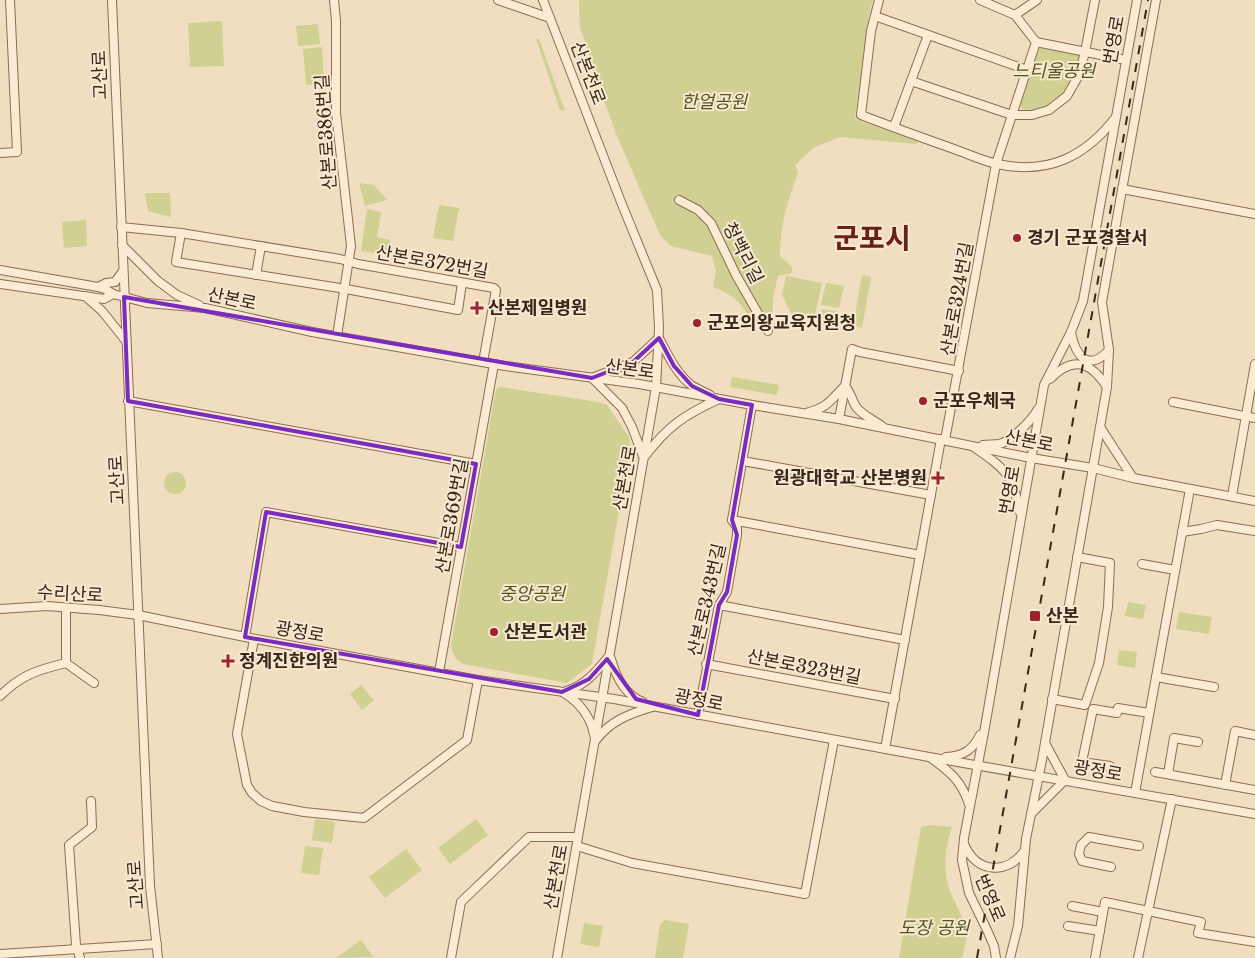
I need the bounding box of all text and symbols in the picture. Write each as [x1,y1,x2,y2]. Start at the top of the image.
street label: 번영로 [1099,14,1129,66]
street label: 산본천로 [566,38,610,108]
street label: 고산로 [88,50,112,100]
park label: 느티울공원 [1013,60,1097,82]
street label: 산본로386번길 [311,73,341,191]
park label: 한얼공원 [681,91,749,113]
street label: 청백리길 [718,218,768,288]
district label: 군포시 [833,221,911,256]
place label: 경기 군포경찰서 [1027,227,1148,249]
marker: 경기 군포경찰서 [1011,232,1023,244]
street label: 산본로324번길 [936,240,978,358]
street label: 산본로372번길 [374,241,490,283]
street label: 산본로 [205,283,259,315]
place label: 산본제일병원 [488,297,587,319]
marker: 산본제일병원 [470,301,484,315]
place label: 군포의왕교육지원청 [707,312,856,334]
marker: 군포의왕교육지원청 [691,317,703,329]
street label: 산본로 [604,355,656,383]
place label: 군포우체국 [933,390,1016,412]
marker: 군포우체국 [917,395,929,407]
street label: 산본로 [1003,425,1055,457]
street label: 산본천로 [608,443,642,513]
street label: 고산로 [105,455,129,505]
street label: 산본로369번길 [431,456,473,576]
street label: 번영로 [995,464,1025,516]
place label: 원광대학교 산본병원 [773,467,927,489]
marker: 원광대학교 산본병원 [931,471,945,485]
street label: 산본로343번길 [683,541,731,659]
street label: 수리산로 [36,581,104,607]
park label: 중앙공원 [499,583,567,605]
place label: 산본 [1046,605,1079,627]
marker: 산본 [1028,609,1042,623]
street label: 광정로 [274,617,326,647]
place label: 산본도서관 [504,621,587,643]
marker: 산본도서관 [488,626,500,638]
street label: 산본로323번길 [745,645,863,689]
place label: 정계진한의원 [239,650,338,672]
marker: 정계진한의원 [221,654,235,668]
street label: 광정로 [673,684,725,716]
street label: 광정로 [1072,756,1124,786]
street label: 산본천로 [539,842,573,912]
street label: 고산로 [123,859,149,911]
street label: 번영로 [970,871,1010,925]
park label: 도장 공원 [898,917,971,939]

